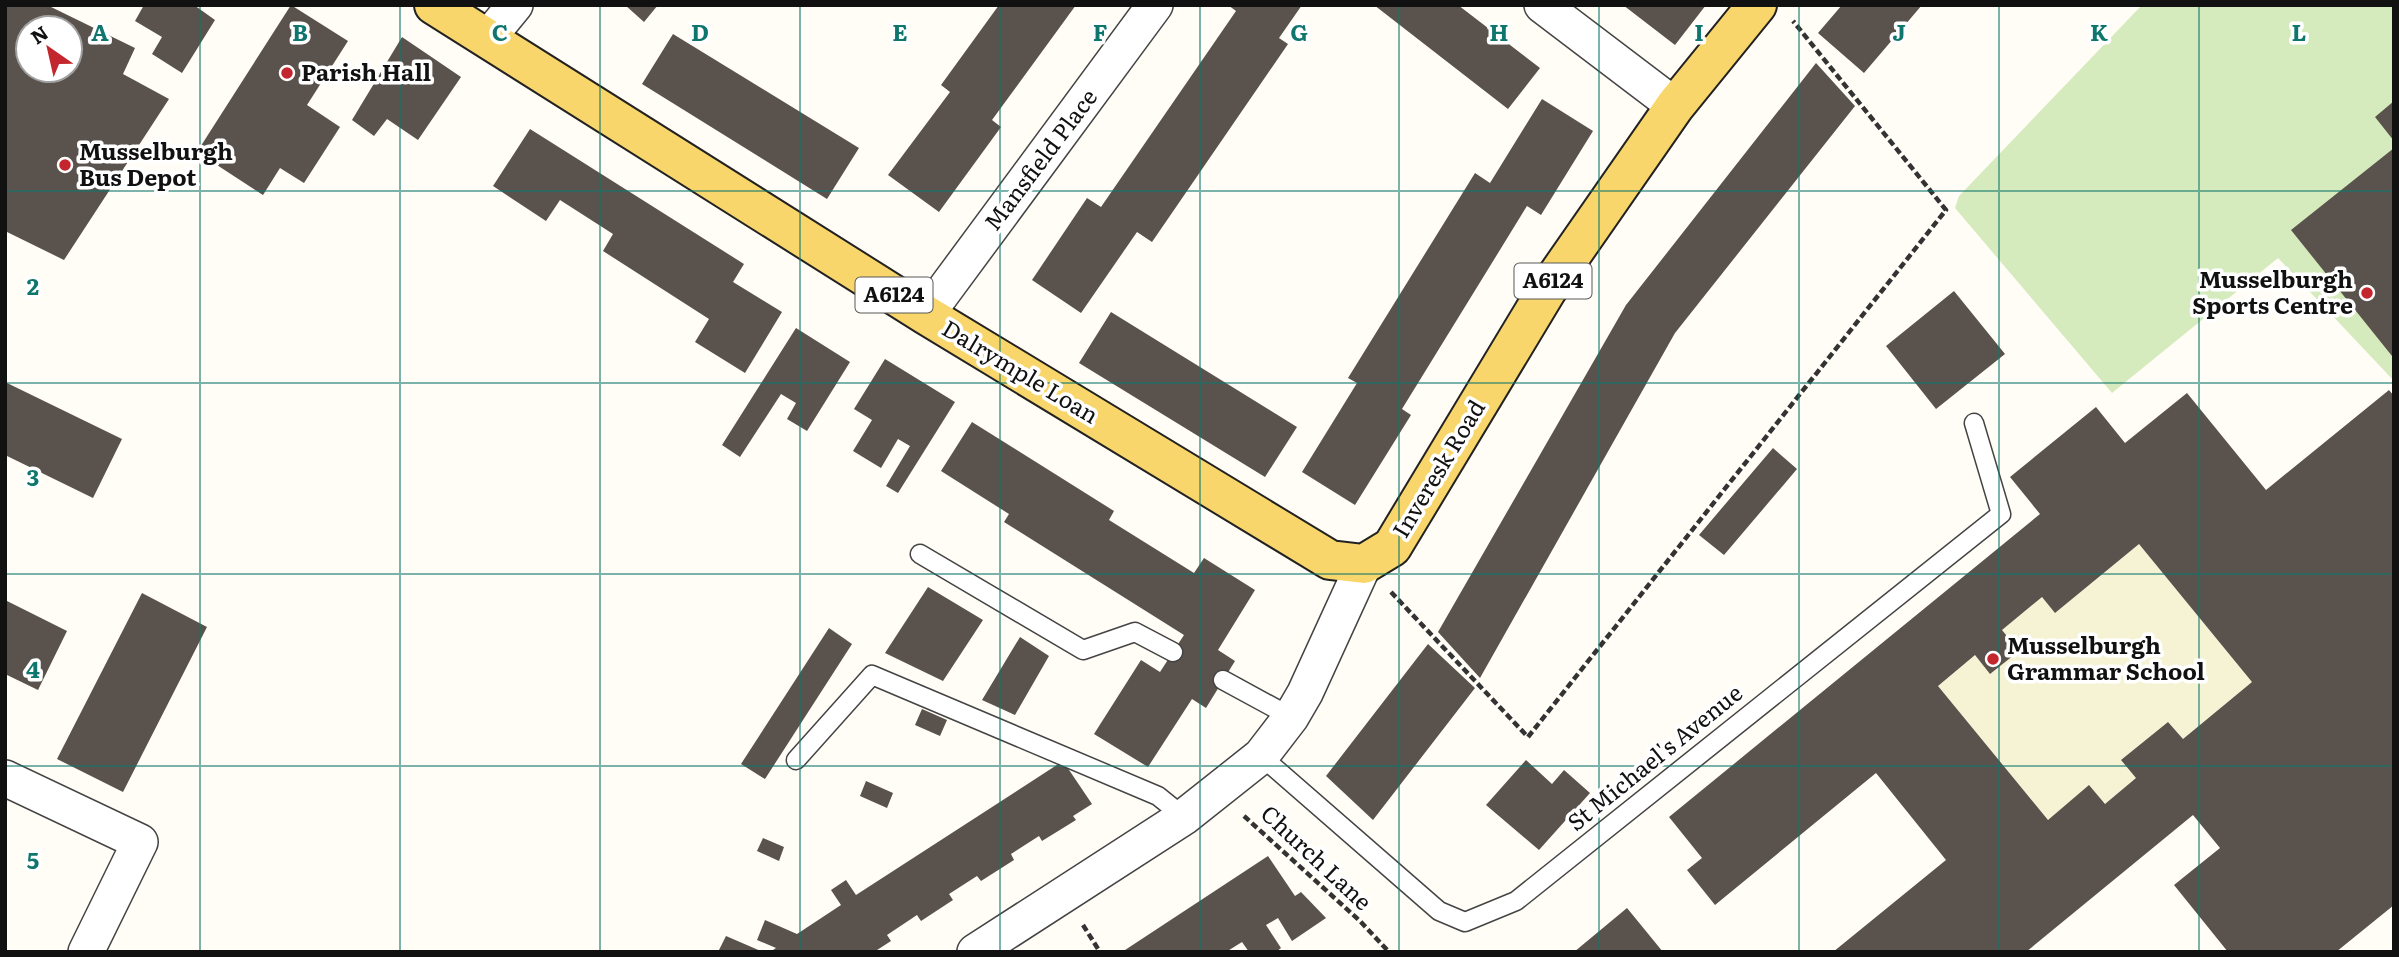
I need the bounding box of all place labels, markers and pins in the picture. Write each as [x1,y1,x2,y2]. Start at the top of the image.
place label: Parish Hall [301,54,431,88]
marker: Parish Hall [279,65,295,81]
place label: Musselburgh Bus Depot [79,133,233,193]
marker: Musselburgh Bus Depot [57,157,73,173]
place label: Musselburgh Sports Centre [2192,261,2353,321]
marker: Musselburgh Sports Centre [2359,285,2375,301]
place label: Musselburgh Grammar School [2007,627,2205,687]
marker: Musselburgh Grammar School [1985,651,2001,667]

